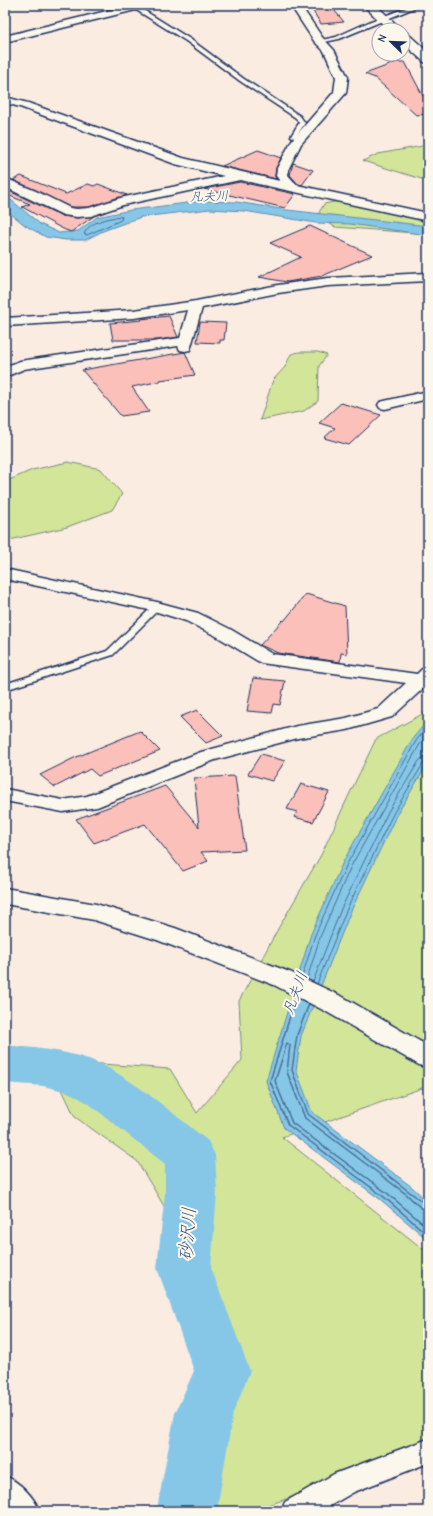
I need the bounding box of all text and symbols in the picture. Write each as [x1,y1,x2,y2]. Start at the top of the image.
north arrow [371,22,411,62]
text: N [375,32,390,44]
water label: 凡夫川 [189,188,229,204]
water label: 凡夫川 [279,969,311,1017]
water label: 砂沢川 [176,1206,200,1262]

